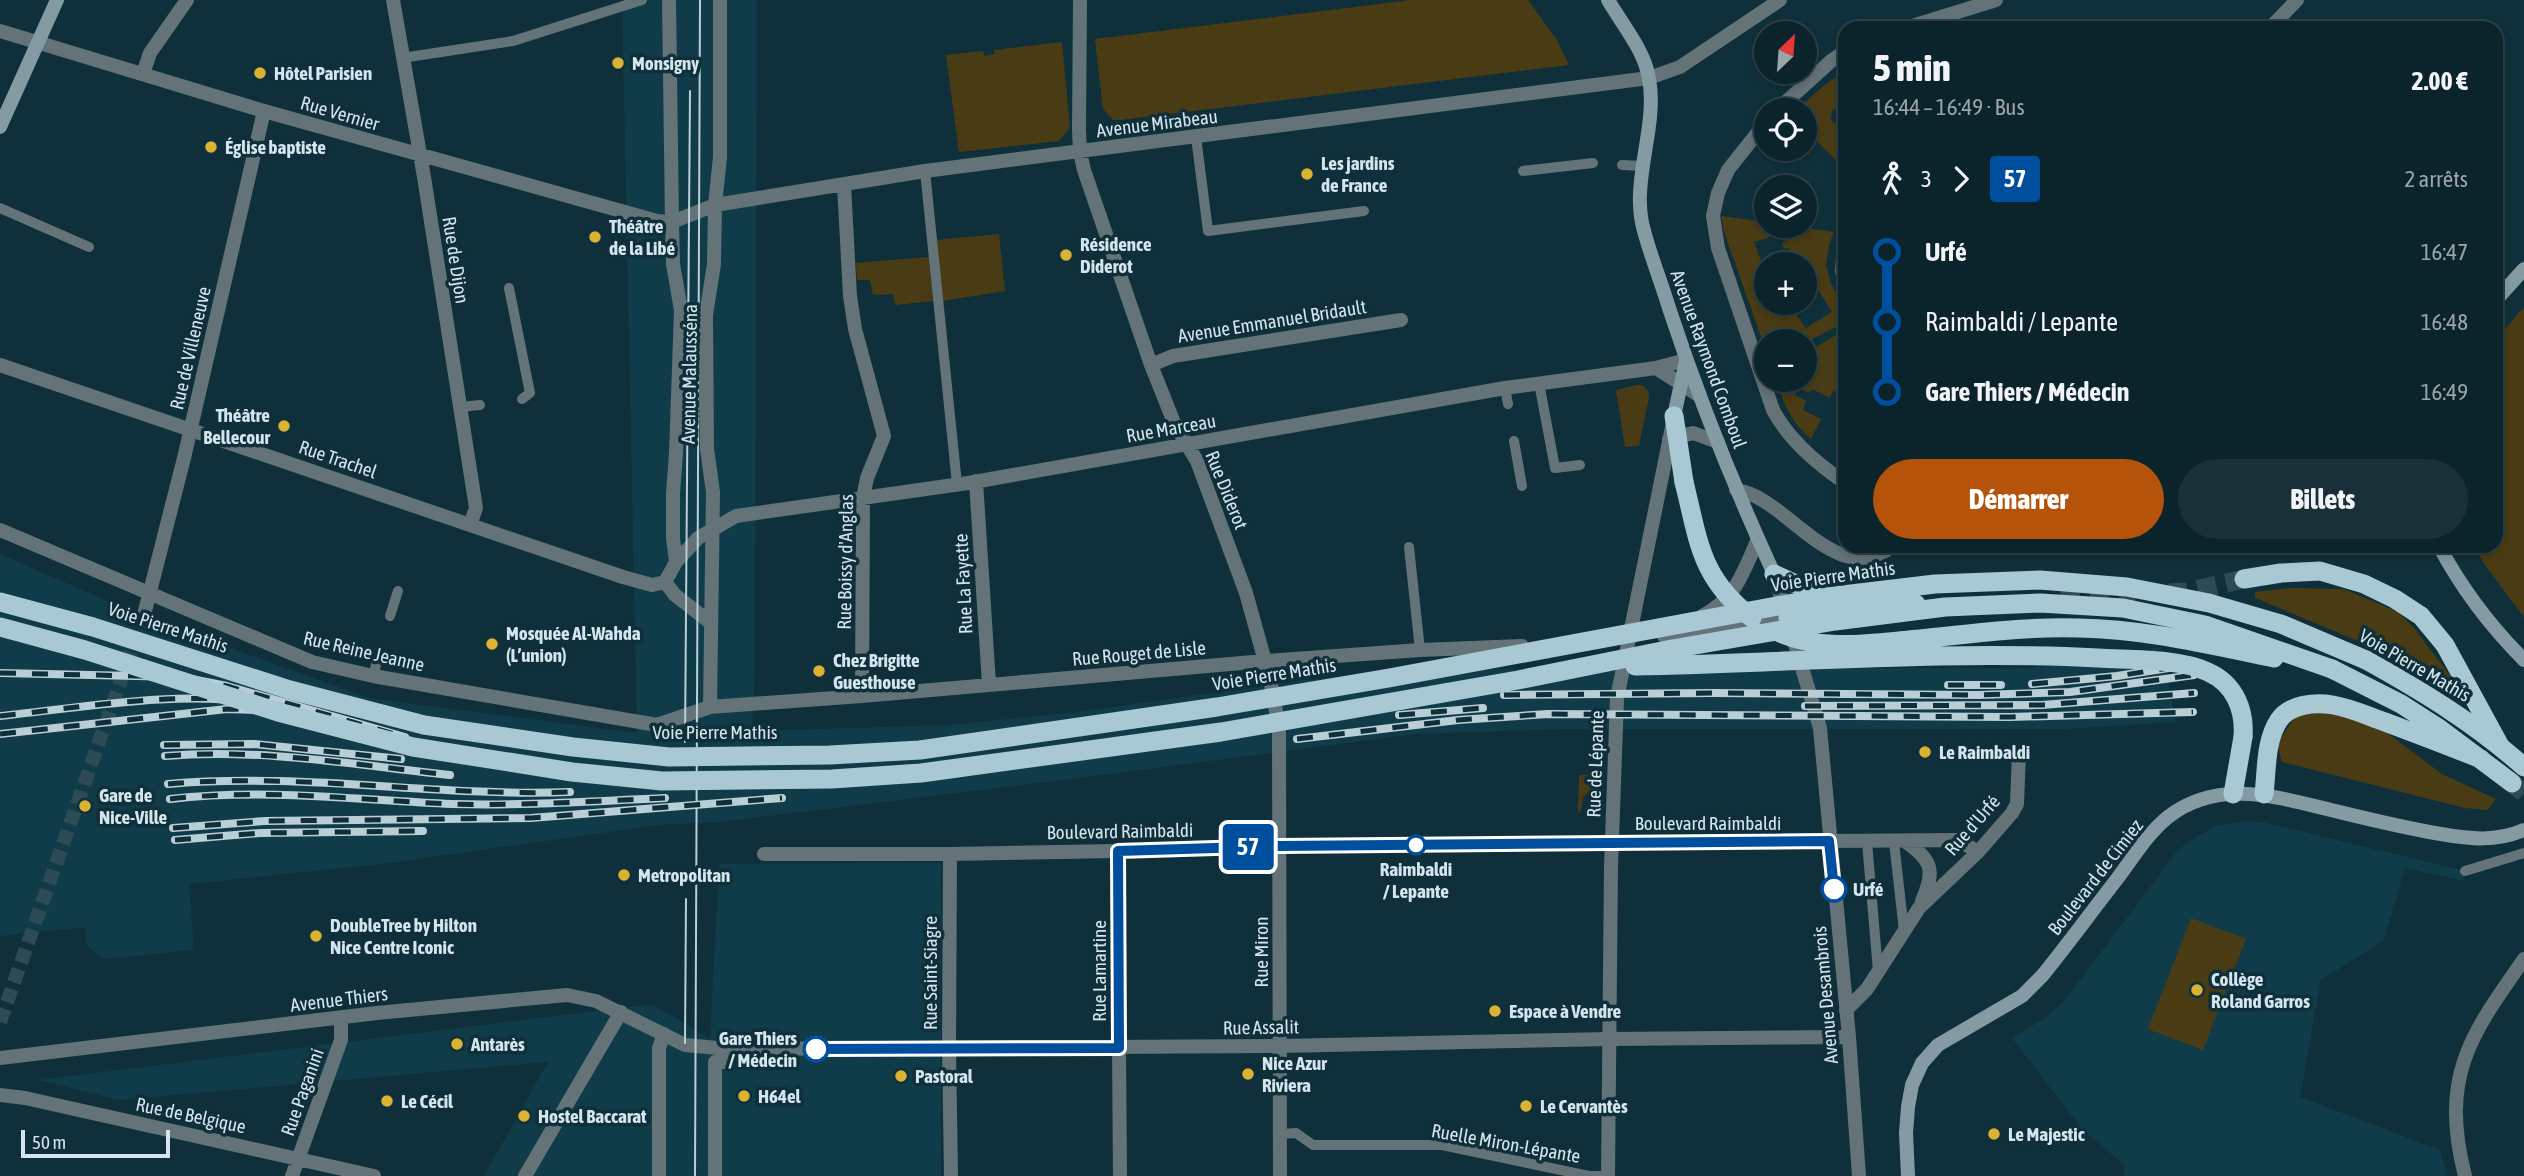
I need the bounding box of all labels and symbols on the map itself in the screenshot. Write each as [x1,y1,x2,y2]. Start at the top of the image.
north arrow [1754,21,1816,84]
place label: Monsigny [632,52,699,74]
marker: Monsigny [610,55,626,71]
place label: Hôtel Parisien [274,62,372,84]
marker: Hôtel Parisien [252,65,268,81]
street label: Rue Vernier [298,91,382,135]
street label: Avenue Mirabeau [1095,105,1219,141]
place label: Église baptiste [225,136,326,158]
marker: Église baptiste [203,139,219,155]
place label: Les jardins de France [1321,152,1395,196]
marker: Les jardins de France [1299,166,1315,182]
street label: Rue de Dijon [438,215,474,305]
place label: Théâtre de la Libé [609,215,675,259]
marker: Théâtre de la Libé [587,229,603,245]
place label: Résidence Diderot [1080,233,1152,277]
marker: Résidence Diderot [1058,247,1074,263]
street label: Avenue Raymond Comboul [1666,267,1752,451]
street label: Rue de Villeneuve [165,284,215,412]
street label: Avenue Emmanuel Bridault [1176,295,1368,347]
street label: Avenue Malausséna [677,304,701,444]
place label: Théâtre Bellecour [203,404,270,448]
street label: Rue Marceau [1124,409,1218,447]
marker: Théâtre Bellecour [276,418,292,434]
street label: Rue Trachel [296,435,380,483]
street label: Rue Diderot [1201,448,1253,532]
street label: Rue Boissy d'Anglas [833,494,857,630]
street label: Rue La Fayette [949,533,977,635]
street label: Voie Pierre Mathis [1770,556,1897,596]
street label: Voie Pierre Mathis [105,597,231,657]
place label: Mosquée Al-Wahda (L’union) [506,622,641,666]
street label: Voie Pierre Mathis [2355,624,2475,706]
street label: Rue Reine Jeanne [301,626,427,676]
marker: Mosquée Al-Wahda (L’union) [484,636,500,652]
street label: Rue Rouget de Lisle [1071,636,1207,670]
place label: Chez Brigitte Guesthouse [833,649,920,693]
street label: Voie Pierre Mathis [1211,653,1338,695]
marker: Chez Brigitte Guesthouse [811,663,827,679]
street label: Rue de Lépante [1582,710,1608,818]
street label: Voie Pierre Mathis [653,721,778,743]
place label: Le Raimbaldi [1939,741,2030,763]
marker: Le Raimbaldi [1917,744,1933,760]
place label: Gare de Nice-Ville [99,784,168,828]
street label: Rue d'Urfé [1940,790,2004,860]
marker: Gare de Nice-Ville [77,798,93,814]
street label: Boulevard Raimbaldi [1635,812,1781,834]
street label: Boulevard de Cimiez [2043,815,2147,939]
street label: Boulevard Raimbaldi [1047,819,1193,843]
line badge: 57 [1216,824,1280,870]
marker: Raimbaldi / Lepante [1406,835,1426,855]
place label: Raimbaldi / Lepante [1380,858,1452,902]
place label: Metropolitan [638,864,730,886]
marker: Metropolitan [616,867,632,883]
marker: Urfé [1821,876,1847,902]
place label: Urfé [1853,878,1884,900]
place label: DoubleTree by Hilton Nice Centre Iconic [330,914,477,958]
street label: Rue Saint-Siagre [919,916,941,1030]
street label: Rue Miron [1250,917,1272,987]
street label: Rue Lamartine [1088,920,1110,1022]
street label: Avenue Desambrois [1808,925,1842,1065]
marker: DoubleTree by Hilton Nice Centre Iconic [308,928,324,944]
place label: Collège Roland Garros [2211,968,2310,1012]
street label: Avenue Thiers [289,982,389,1016]
marker: Collège Roland Garros [2189,982,2205,998]
place label: Espace à Vendre [1509,1000,1622,1022]
marker: Espace à Vendre [1487,1003,1503,1019]
street label: Rue Assalit [1223,1015,1299,1039]
place label: Gare Thiers / Médecin [719,1027,797,1071]
place label: Antarès [470,1033,525,1055]
marker: Antarès [449,1036,465,1052]
marker: Gare Thiers / Médecin [803,1036,829,1062]
street label: Rue Paganini [276,1045,328,1139]
place label: Nice Azur Riviera [1262,1052,1327,1096]
place label: Pastoral [915,1065,974,1087]
marker: Nice Azur Riviera [1240,1066,1256,1082]
marker: Pastoral [893,1068,909,1084]
place label: H64el [758,1085,802,1107]
marker: H64el [736,1088,752,1104]
place label: Le Cécil [401,1090,454,1112]
street label: Rue de Belgique [134,1093,248,1137]
marker: Le Cécil [379,1093,395,1109]
place label: Le Cervantès [1540,1095,1628,1117]
marker: Le Cervantès [1518,1098,1534,1114]
place label: Hostel Baccarat [538,1105,647,1127]
marker: Hostel Baccarat [516,1108,532,1124]
street label: Ruelle Miron-Lépante [1430,1119,1582,1167]
place label: Le Majestic [2008,1123,2085,1145]
marker: Le Majestic [1986,1126,2002,1142]
scale bar [21,1127,170,1159]

